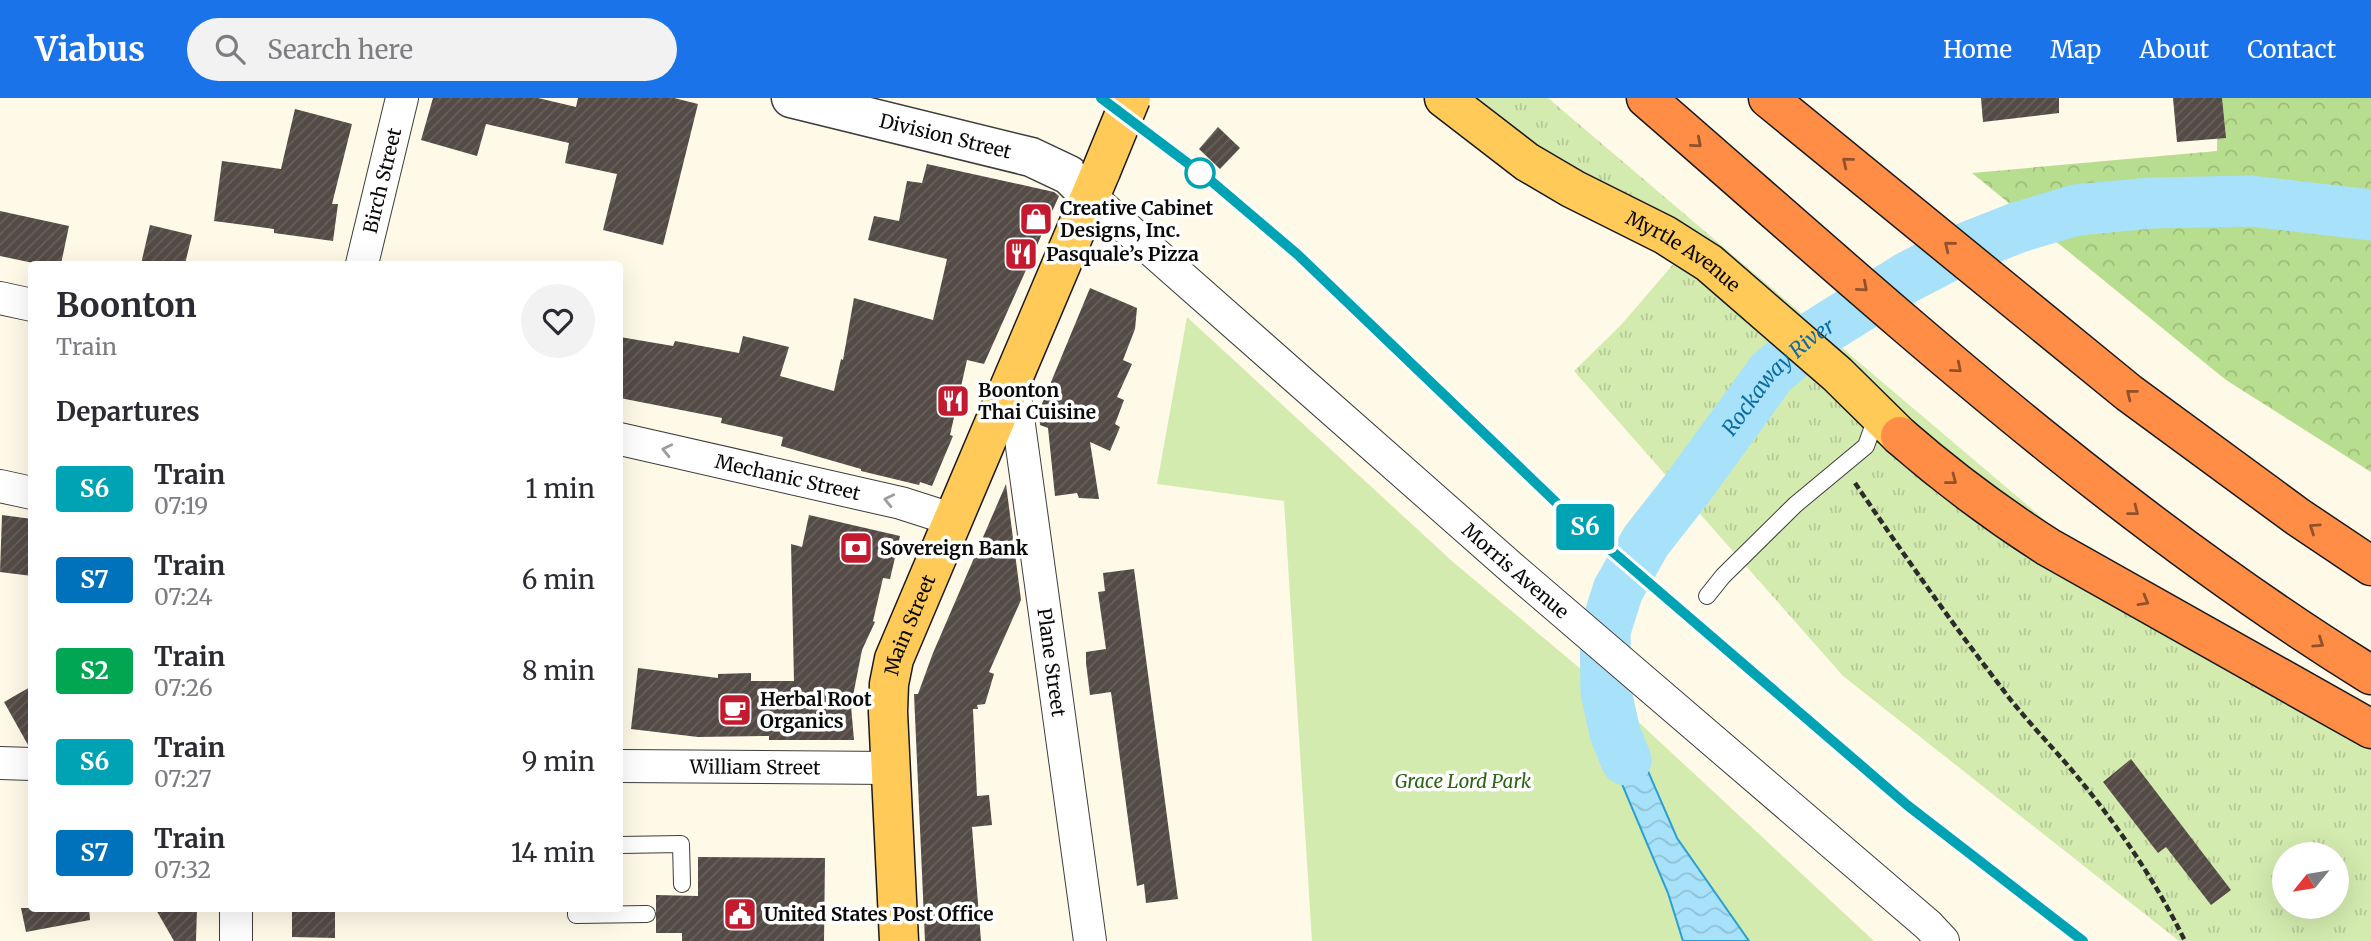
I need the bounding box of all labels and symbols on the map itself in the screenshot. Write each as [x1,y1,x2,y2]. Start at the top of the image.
street label: Division Street [877,108,1014,164]
street label: Birch Street [358,125,407,236]
one-way arrow [1689,135,1702,147]
unlabelled marker [1185,158,1215,188]
one-way arrow [1842,158,1854,171]
place label: Creative Cabinet Designs, Inc. [1060,196,1213,242]
shop icon: Creative Cabinet Designs, Inc. [1017,200,1055,238]
street label: Myrtle Avenue [1622,205,1746,297]
restaurant icon: Pasquale’s Pizza [1002,235,1040,273]
place label: Pasquale’s Pizza [1046,242,1199,266]
one-way arrow [1944,242,1957,254]
one-way arrow [1855,279,1868,291]
water label: Rockaway River [1716,312,1840,441]
one-way arrow [1949,360,1962,372]
place label: Boonton Thai Cuisine [978,378,1096,424]
restaurant icon: Boonton Thai Cuisine [934,382,972,420]
one-way arrow [2126,389,2138,402]
one-way arrow [661,443,673,458]
street label: Mechanic Street [713,449,863,505]
one-way arrow [1944,472,1956,485]
one-way arrow [883,493,895,508]
one-way arrow [2126,503,2138,516]
line badge: S6 [1554,504,1616,550]
street label: Morris Avenue [1457,518,1574,624]
one-way arrow [2309,524,2322,536]
bank icon: Sovereign Bank [837,529,875,567]
place label: Sovereign Bank [880,536,1029,560]
street label: Main Street [879,570,941,677]
one-way arrow [2137,593,2149,606]
street label: Plane Street [1032,606,1071,719]
one-way arrow [2312,635,2325,648]
place label: Herbal Root Organics [760,687,872,733]
cafe icon: Herbal Root Organics [716,691,754,729]
street label: William Street [688,755,821,779]
park label: Grace Lord Park [1395,769,1532,793]
north arrow [2272,842,2348,919]
public building icon: United States Post Office [721,895,759,933]
place label: United States Post Office [764,902,994,926]

